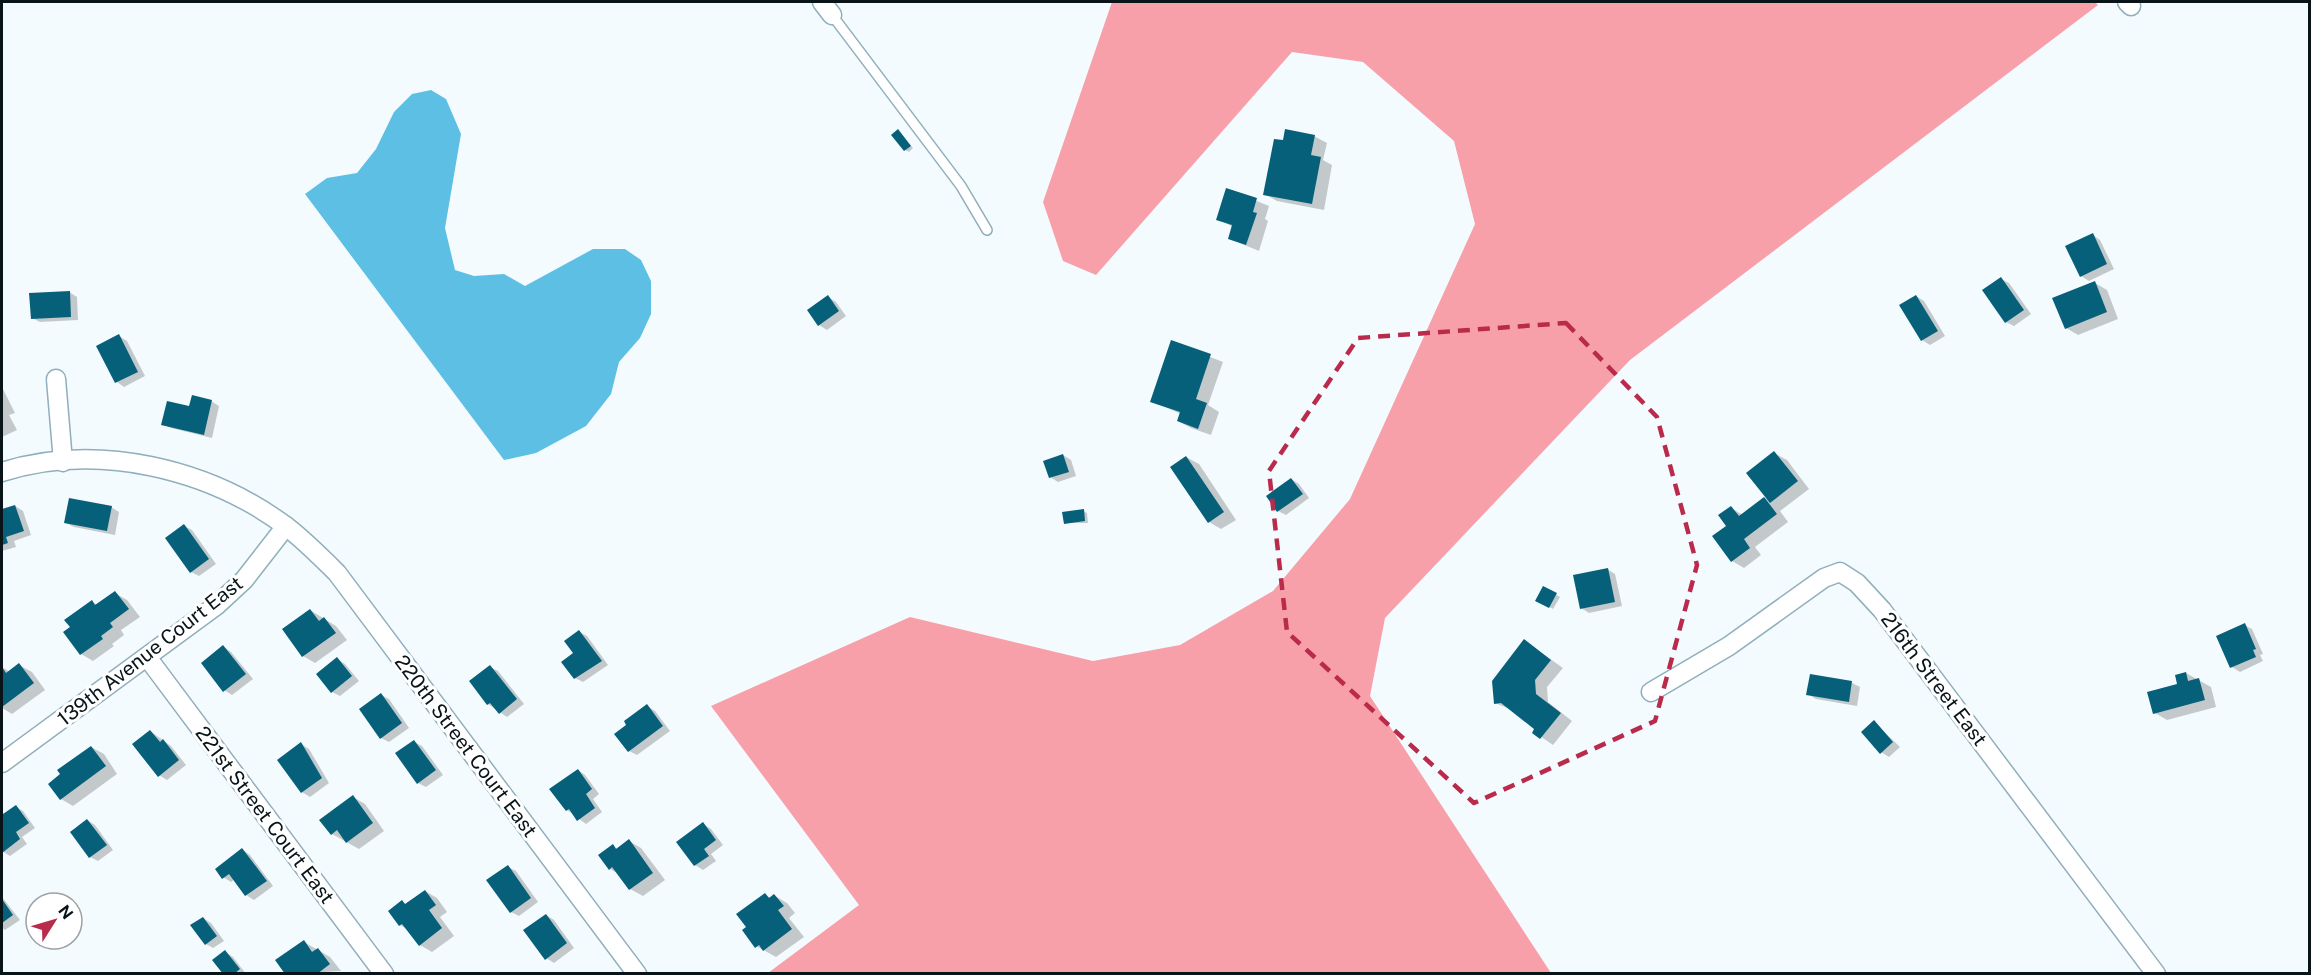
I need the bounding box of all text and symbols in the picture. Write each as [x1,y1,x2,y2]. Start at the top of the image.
street label: 139th Avenue Court East [53,571,247,731]
street label: 216th Street East [1876,608,1992,750]
street label: 220th Street Court East [390,650,542,842]
street label: 221st Street Court East [191,722,339,908]
north arrow [24,891,84,951]
text: N [54,902,77,923]

